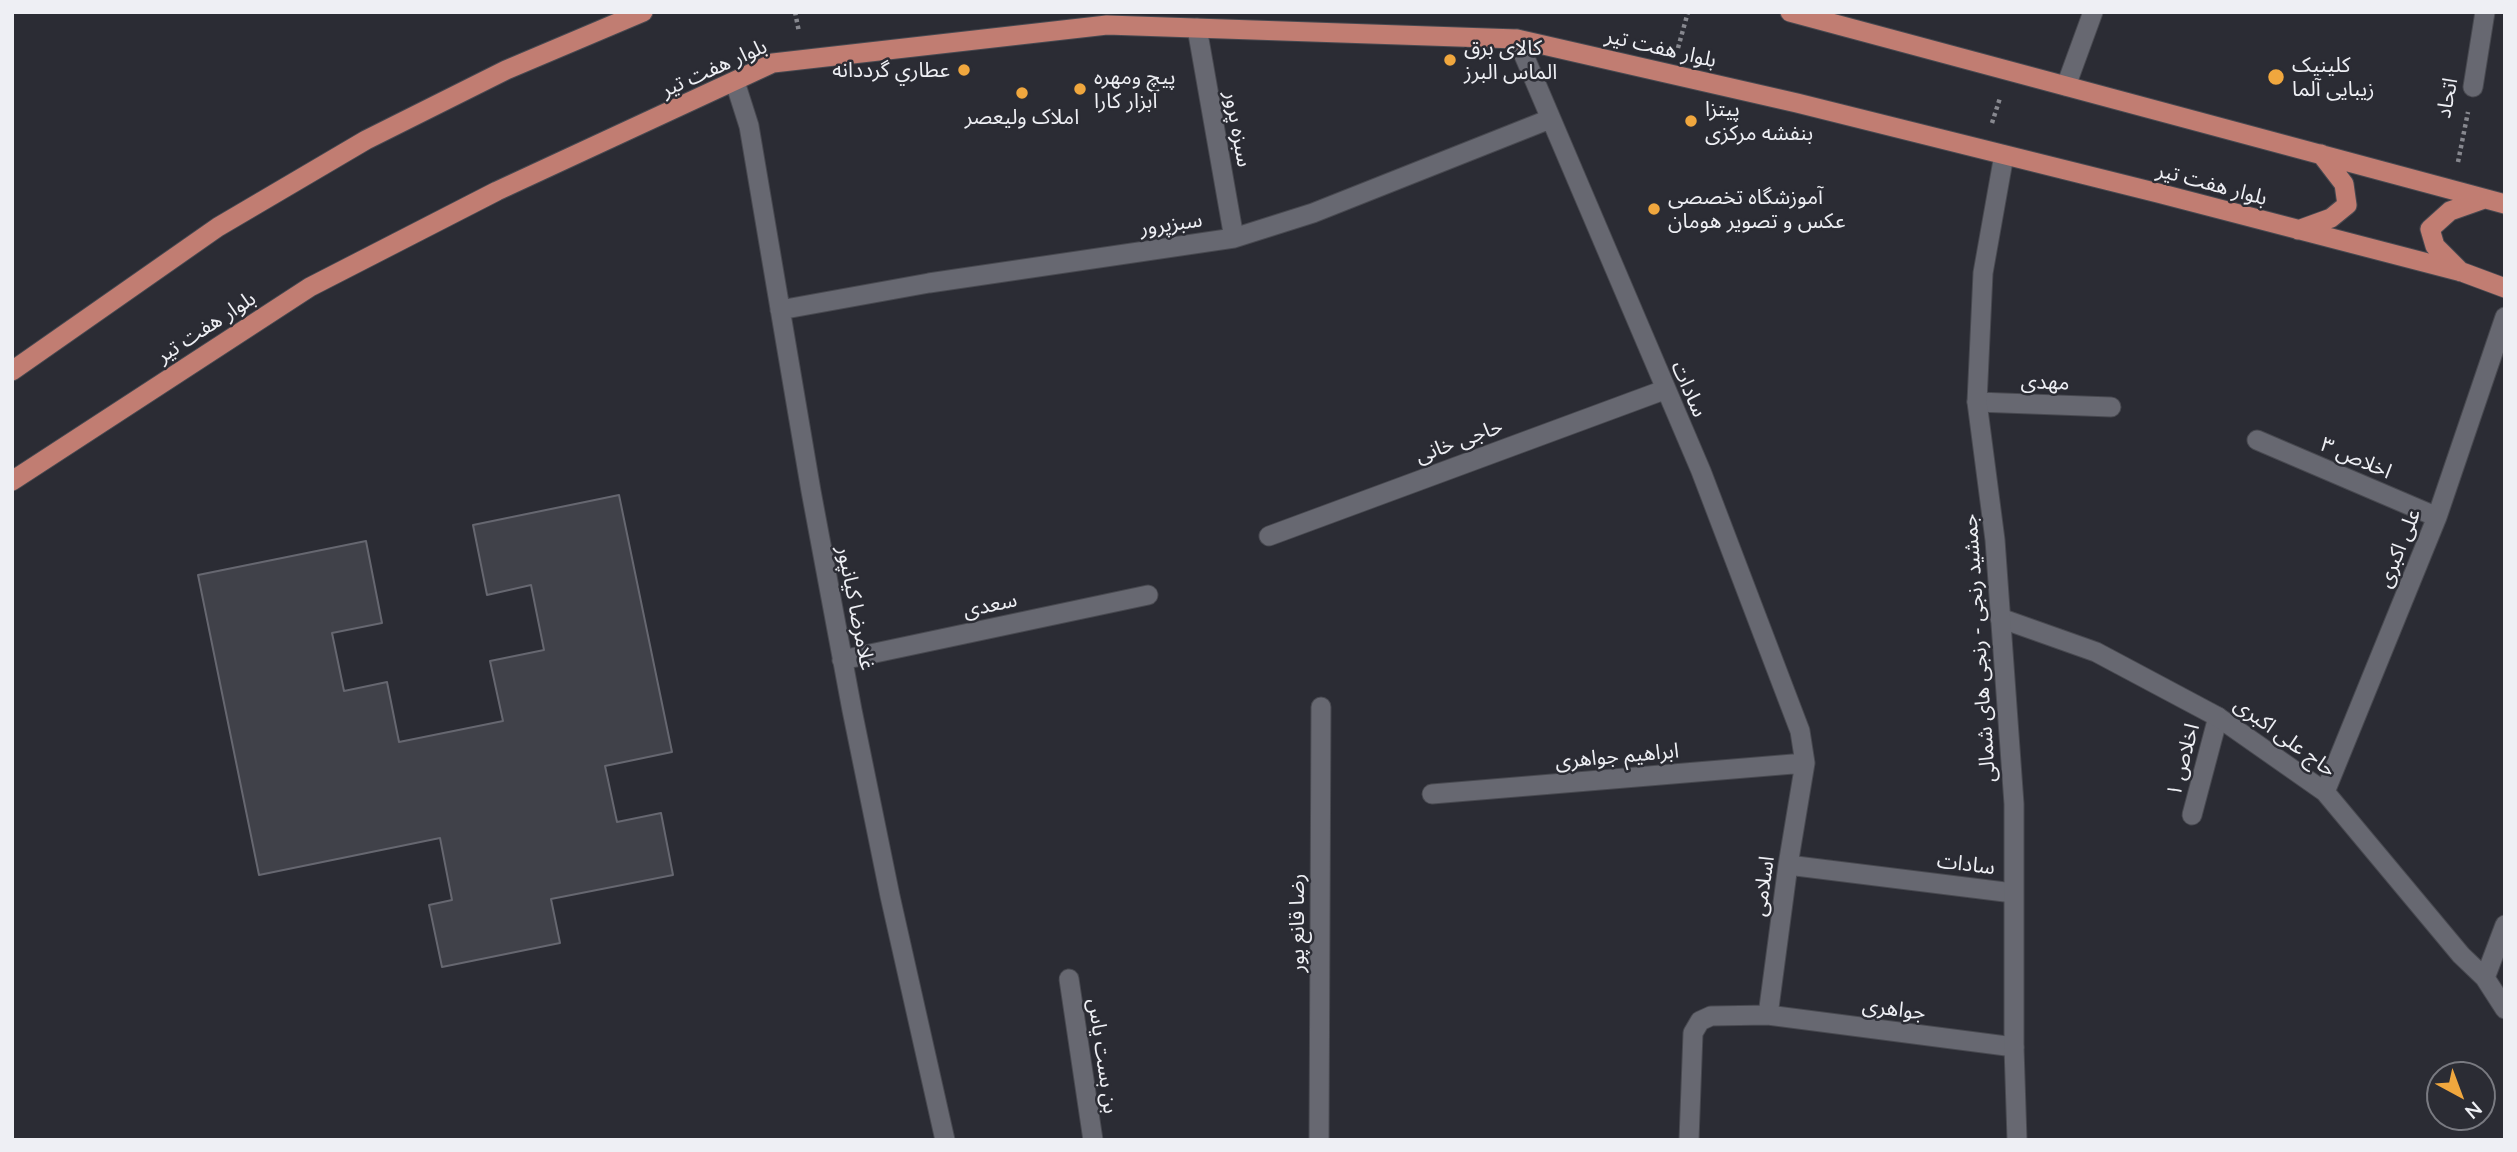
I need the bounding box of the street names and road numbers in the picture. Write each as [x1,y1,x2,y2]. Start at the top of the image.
street label: بلوار هفت تیر [1603,23,1719,73]
street label: بلوار هفت تیر [657,33,771,103]
street label: اتحاد [2431,76,2463,120]
street label: سبزه پرور [1219,89,1257,169]
street label: بلوار هفت تیر [2154,157,2270,211]
street label: سبزپرور [1138,207,1204,241]
street label: بلوار هفت تیر [152,286,260,368]
street label: سادات [1666,357,1712,421]
street label: مهدی [2020,369,2070,395]
street label: حاجی خانی [1412,414,1506,468]
street label: اخلاص ۳ [2317,432,2395,484]
street label: علی اکبری [2372,505,2426,591]
street label: جمشید رنجی - رنجی های شمالی [1957,513,2001,783]
street label: غلامرضا کیانپور [832,544,880,672]
street label: سعدی [961,587,1019,623]
street label: حاج علی اکبری [2229,692,2341,782]
street label: اخلاص ۱ [2161,721,2205,799]
street label: ابراهیم جواهری [1554,738,1680,774]
street label: سادات [1935,848,1997,880]
street label: اسلامی [1746,854,1780,918]
street label: رضا قانع پور [1284,873,1310,973]
street label: جواهری [1861,993,1927,1025]
street label: بن بست یاس [1082,997,1124,1115]

